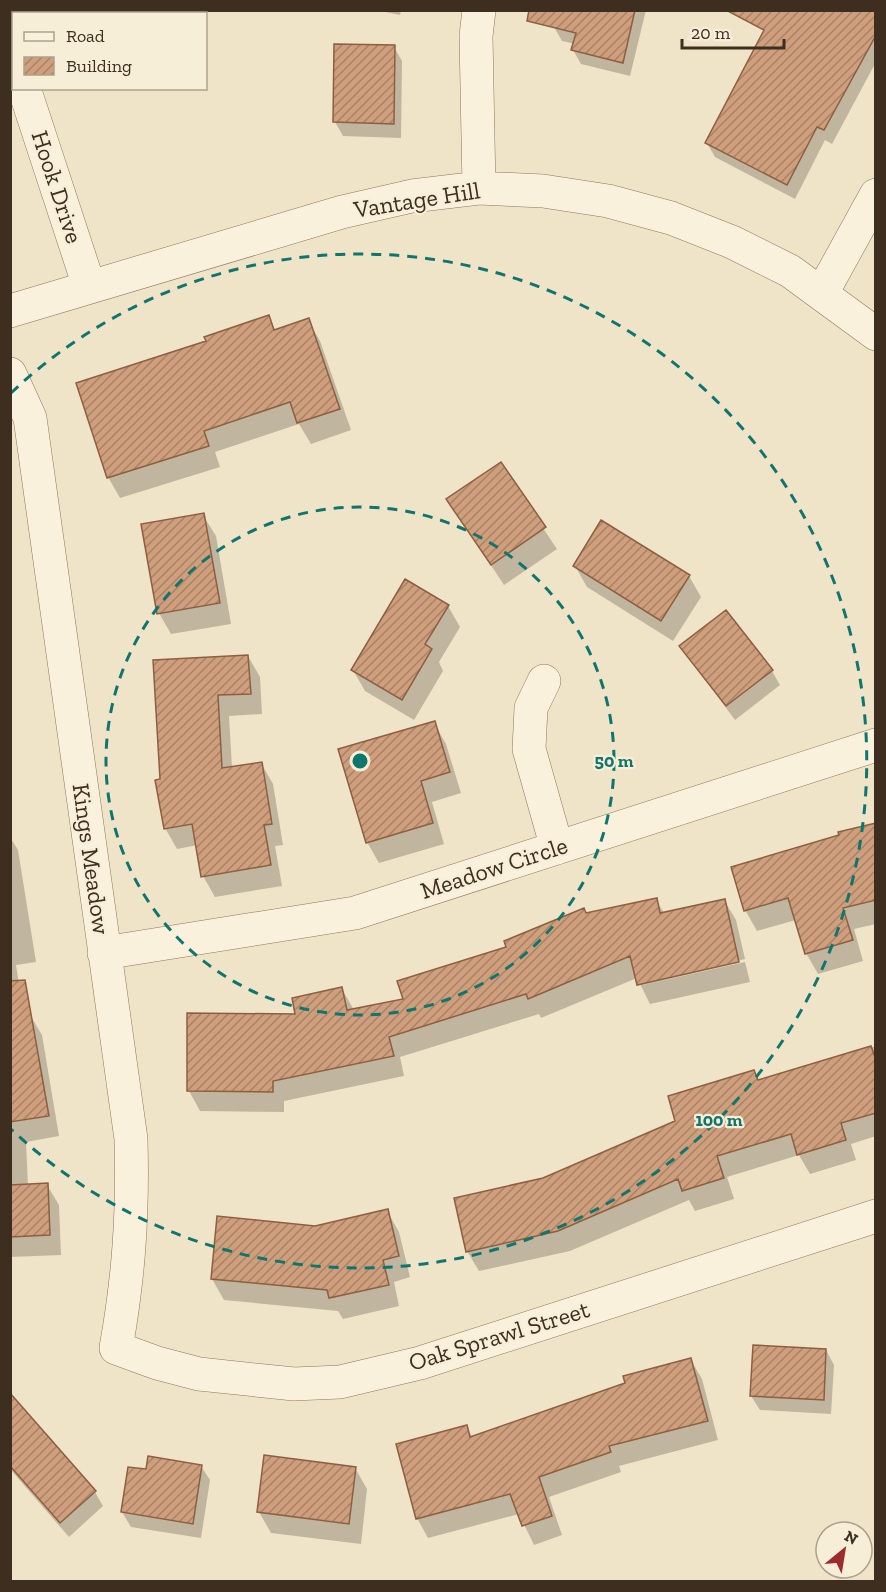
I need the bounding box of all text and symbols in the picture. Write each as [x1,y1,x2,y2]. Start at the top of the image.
legend [12,12,207,90]
scale bar [682,12,784,50]
text: 20 m [691,22,731,44]
text: Road [66,25,105,47]
text: Building [66,55,132,77]
street label: Hook Drive [26,127,89,247]
street label: Vantage Hill [351,175,482,224]
text: 50 m [595,750,634,772]
centre of rings [350,751,370,771]
street label: Kings Meadow [67,782,117,937]
street label: Meadow Circle [417,830,571,905]
text: 100 m [695,1109,743,1131]
street label: Oak Sprawl Street [405,1294,593,1377]
north arrow [814,1520,874,1580]
text: N [841,1526,861,1549]

